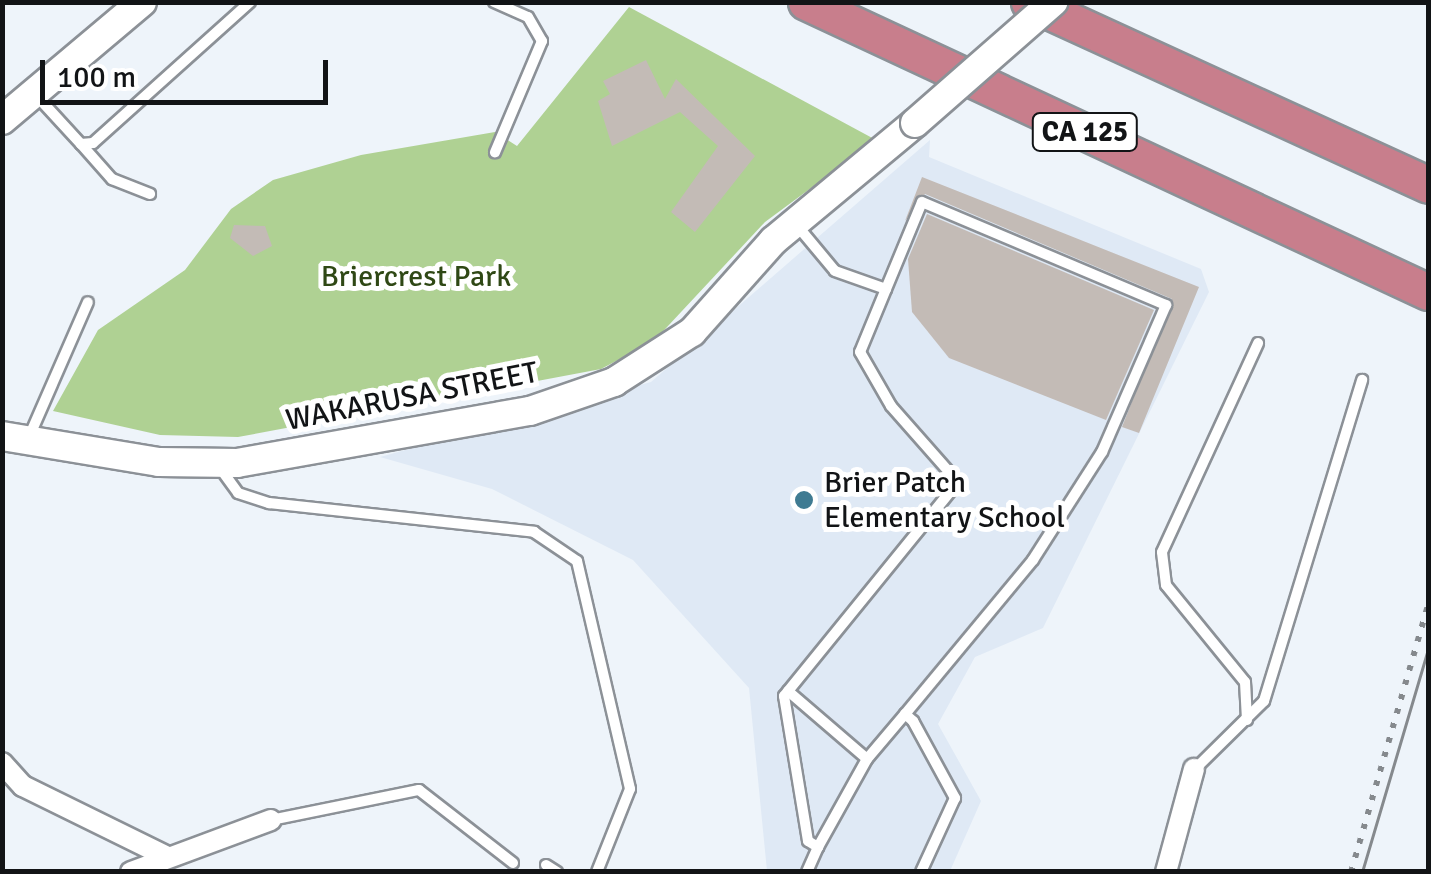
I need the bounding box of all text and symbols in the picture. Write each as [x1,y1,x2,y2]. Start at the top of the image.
scale bar [45,40,332,102]
text: 100 m [57,59,136,96]
road number: CA 125 [1030,109,1140,155]
park label: Briercrest Park [321,259,511,295]
street label: WAKARUSA STREET [283,355,541,439]
place label: Brier Patch Elementary School [824,465,1065,536]
marker: Brier Patch Elementary School [793,489,815,511]

